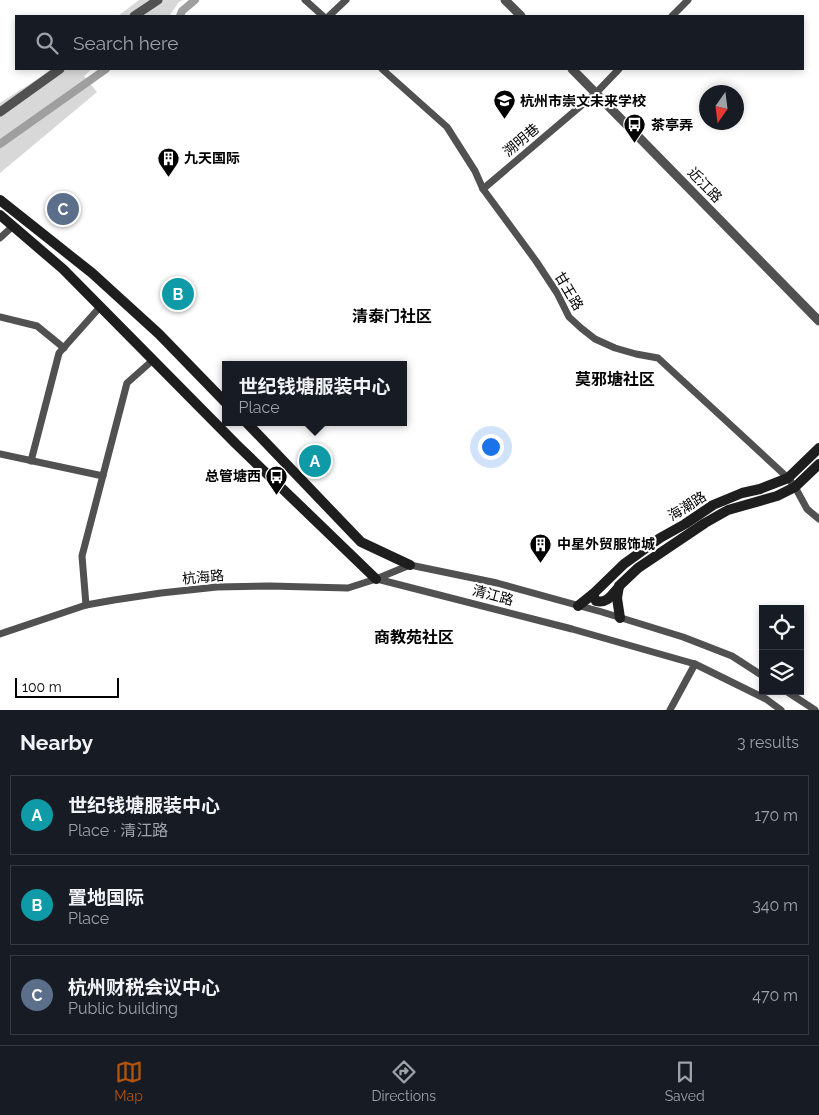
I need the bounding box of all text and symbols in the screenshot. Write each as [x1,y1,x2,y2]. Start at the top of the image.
search box [15,15,804,70]
icon: search [33,29,61,57]
text: Search here [73,32,179,54]
north arrow [699,85,744,130]
school or university icon: 杭州市崇文未来学校 [492,89,516,120]
place label: 杭州市崇文未来学校 [520,93,646,109]
bus stop icon: 茶亭弄 [623,113,647,144]
place label: 茶亭弄 [651,117,693,133]
street label: 溯明巷 [500,120,542,160]
building icon: 九天国际 [156,146,180,177]
place label: 九天国际 [184,150,240,166]
street label: 近江路 [685,164,725,206]
pin: C [47,190,79,228]
street label: 甘王路 [551,269,587,313]
pin: B [162,275,194,313]
district label: 清泰门社区 [352,307,432,326]
popup [222,361,407,426]
district label: 莫邪塘社区 [575,370,655,389]
text: 世纪钱塘服装中心 [238,375,391,397]
text: Place [238,398,280,417]
your location [478,434,504,460]
pin: A [299,442,331,480]
bus stop icon: 总管塘西 [265,464,289,495]
place label: 总管塘西 [205,468,261,484]
street label: 海潮路 [665,488,709,524]
building icon: 中星外贸服饰城 [529,532,553,563]
place label: 中星外贸服饰城 [557,536,655,552]
street label: 杭海路 [181,567,225,587]
street label: 清江路 [471,582,515,608]
map controls [759,605,804,695]
button: locate [759,605,804,650]
district label: 商教苑社区 [374,628,454,647]
button: layers [759,650,804,695]
scale bar [15,675,119,698]
text: 100 m [22,679,62,695]
text: Nearby [20,730,93,755]
text: 3 results [737,733,799,752]
text: 世纪钱塘服装中心 [68,794,220,816]
text: A [32,806,42,825]
text: 170 m [754,806,798,825]
text: Place · 清江路 [68,821,168,840]
text: 置地国际 [68,886,144,908]
text: B [32,896,42,915]
text: 340 m [752,896,798,915]
text: Place [68,909,109,928]
text: 杭州财税会议中心 [68,976,220,998]
text: C [32,986,42,1005]
text: 470 m [752,986,798,1005]
text: Public building [68,999,178,1018]
tab: Map [114,1058,143,1104]
tab: Directions [371,1058,436,1104]
tab: Saved [665,1058,705,1104]

